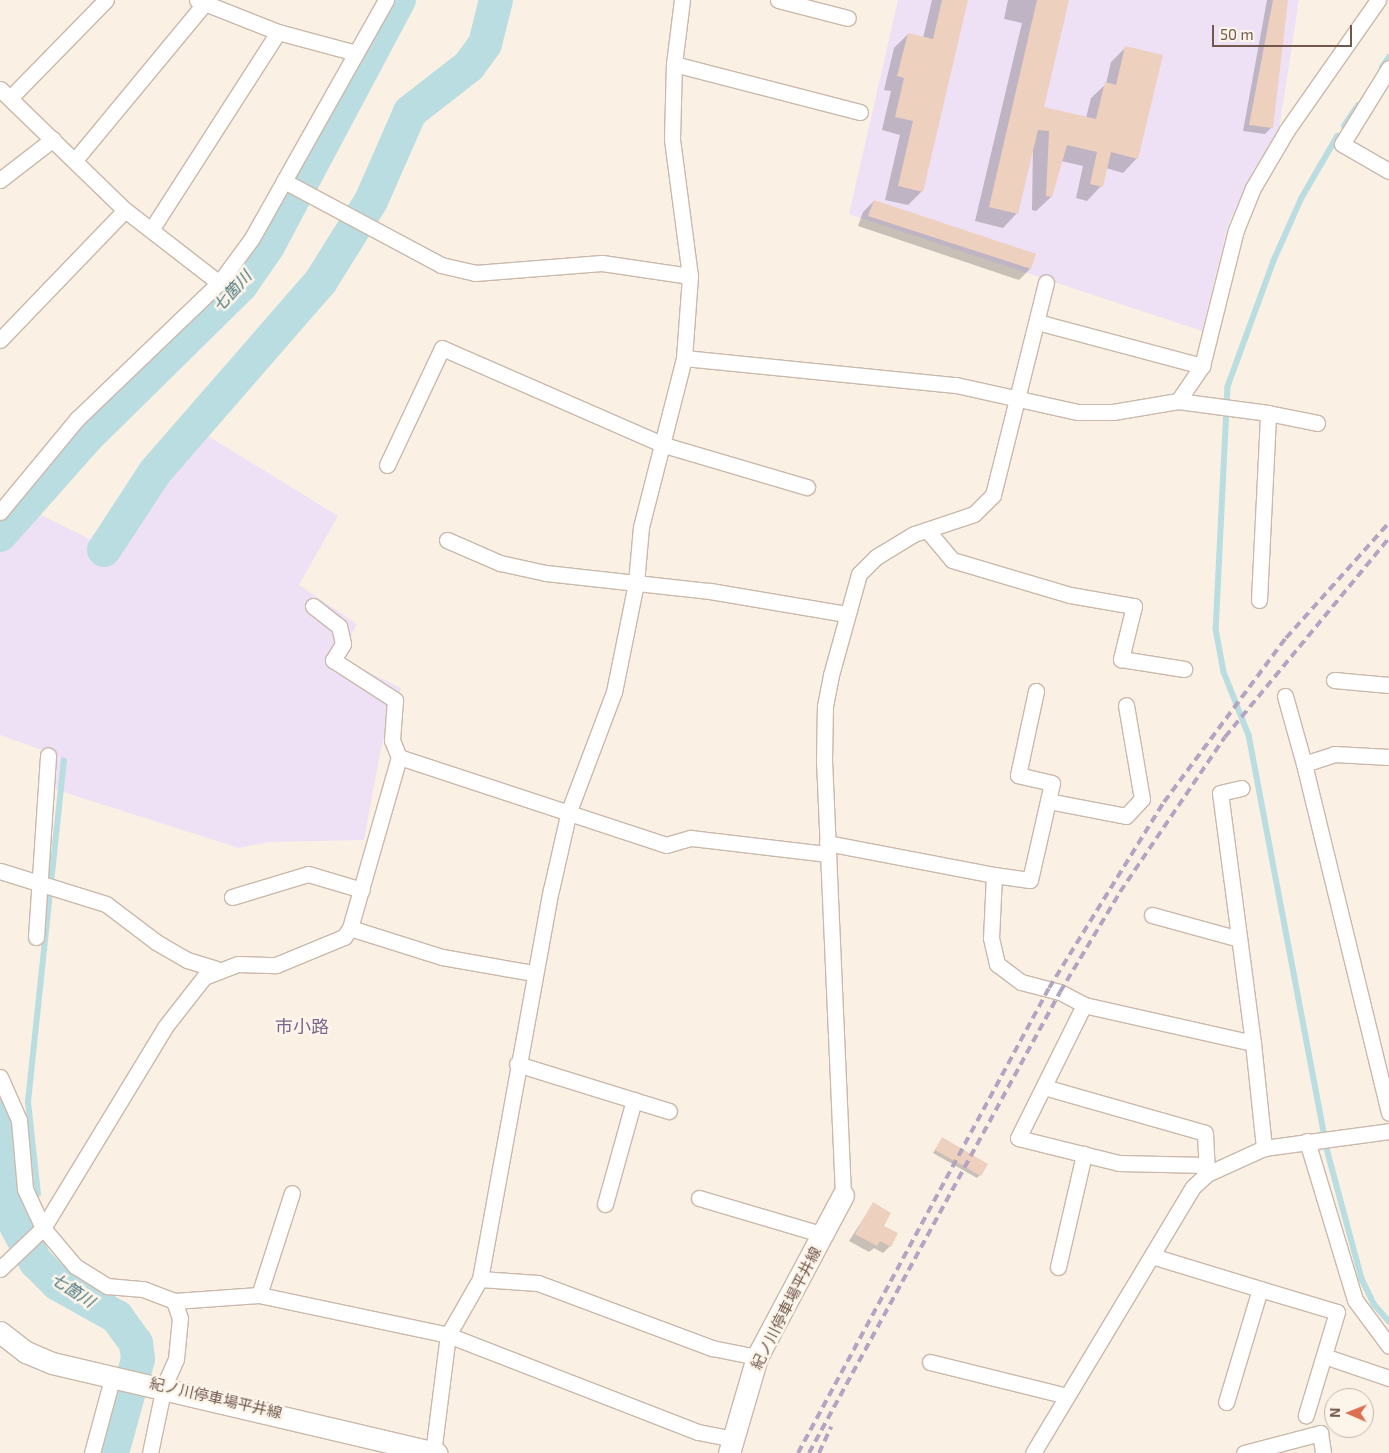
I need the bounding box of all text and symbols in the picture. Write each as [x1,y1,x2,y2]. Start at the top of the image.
scale bar [1214,15,1354,47]
text: 50 m [1220,25,1254,43]
water label: 七箇川 [209,267,255,315]
district label: 市小路 [275,1015,329,1037]
street label: 紀ノ川停車場平井線 [747,1244,825,1372]
water label: 七箇川 [48,1269,98,1311]
street label: 紀ノ川停車場平井線 [148,1374,284,1422]
north arrow [1324,1388,1374,1438]
text: N [1326,1408,1343,1418]

